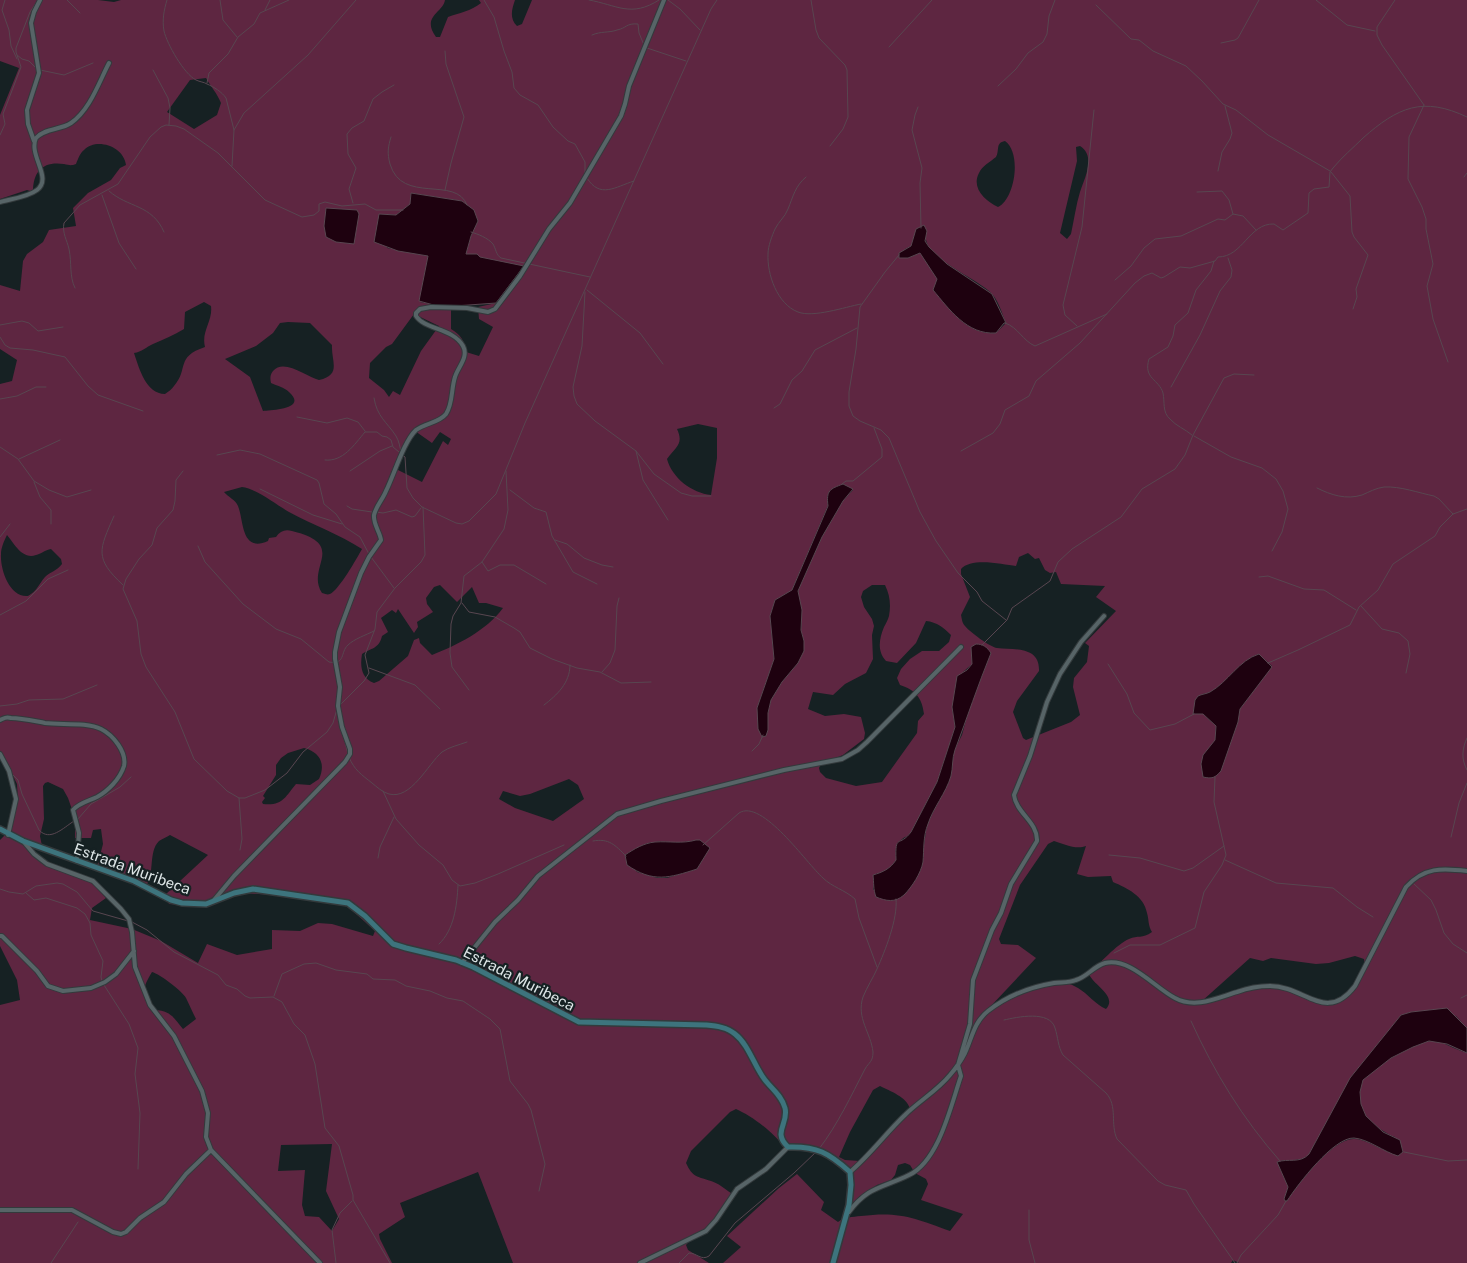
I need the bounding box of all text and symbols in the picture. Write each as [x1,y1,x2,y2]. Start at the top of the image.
street label: Estrada Muribeca [72,840,193,898]
street label: Estrada Muribeca [461,943,578,1014]

